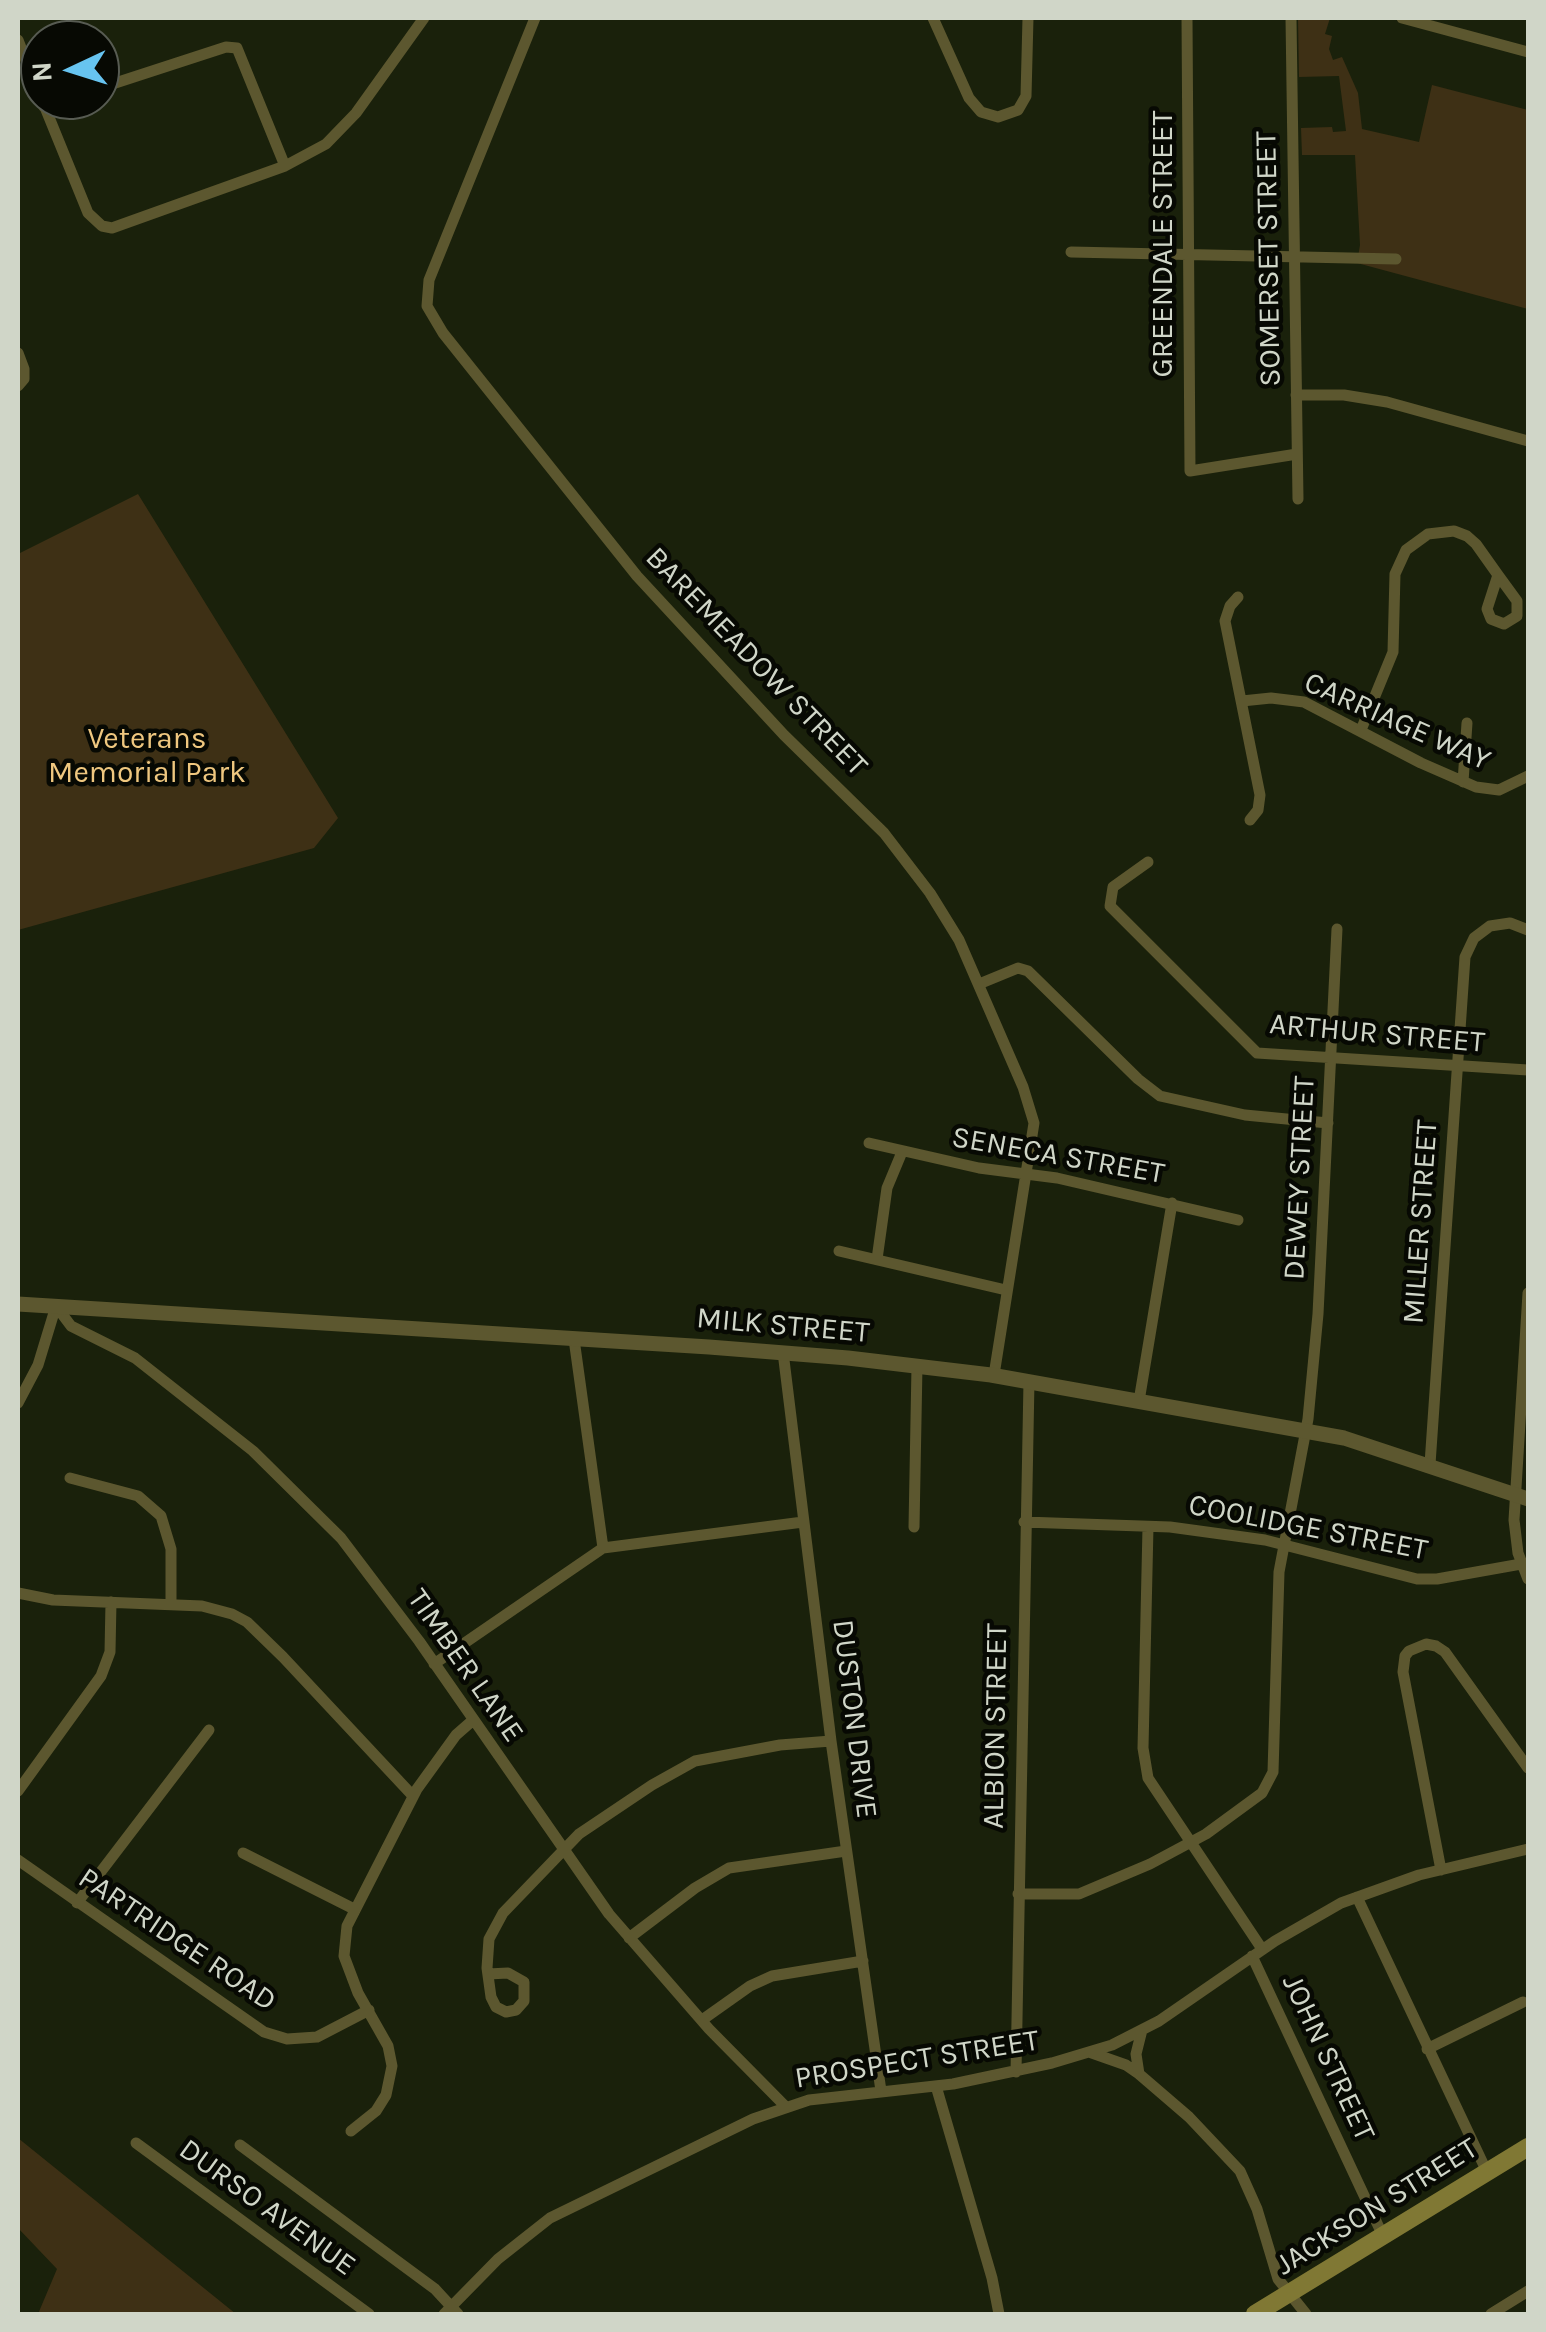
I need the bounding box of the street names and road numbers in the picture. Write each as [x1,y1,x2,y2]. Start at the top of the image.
street label: GREENDALE STREET [1145,110,1181,378]
street label: SOMERSET STREET [1249,131,1289,387]
street label: BAREMEADOW STREET [637,540,875,784]
street label: CARRIAGE WAY [1298,665,1496,779]
street label: ARTHUR STREET [1268,1007,1486,1061]
street label: DEWEY STREET [1277,1075,1323,1281]
street label: MILLER STREET [1396,1119,1446,1325]
street label: SENECA STREET [949,1120,1167,1192]
street label: MILK STREET [695,1301,871,1351]
street label: COOLIDGE STREET [1185,1487,1431,1569]
street label: TIMBER LANE [399,1583,531,1749]
street label: DUSTON DRIVE [824,1618,884,1820]
street label: ALBION STREET [976,1623,1016,1829]
street label: PARTRIDGE ROAD [71,1861,283,2019]
street label: JOHN STREET [1274,1969,1382,2147]
street label: PROSPECT STREET [792,2023,1042,2097]
street label: JACKSON STREET [1269,2130,1485,2284]
street label: DURSO AVENUE [172,2132,362,2284]

